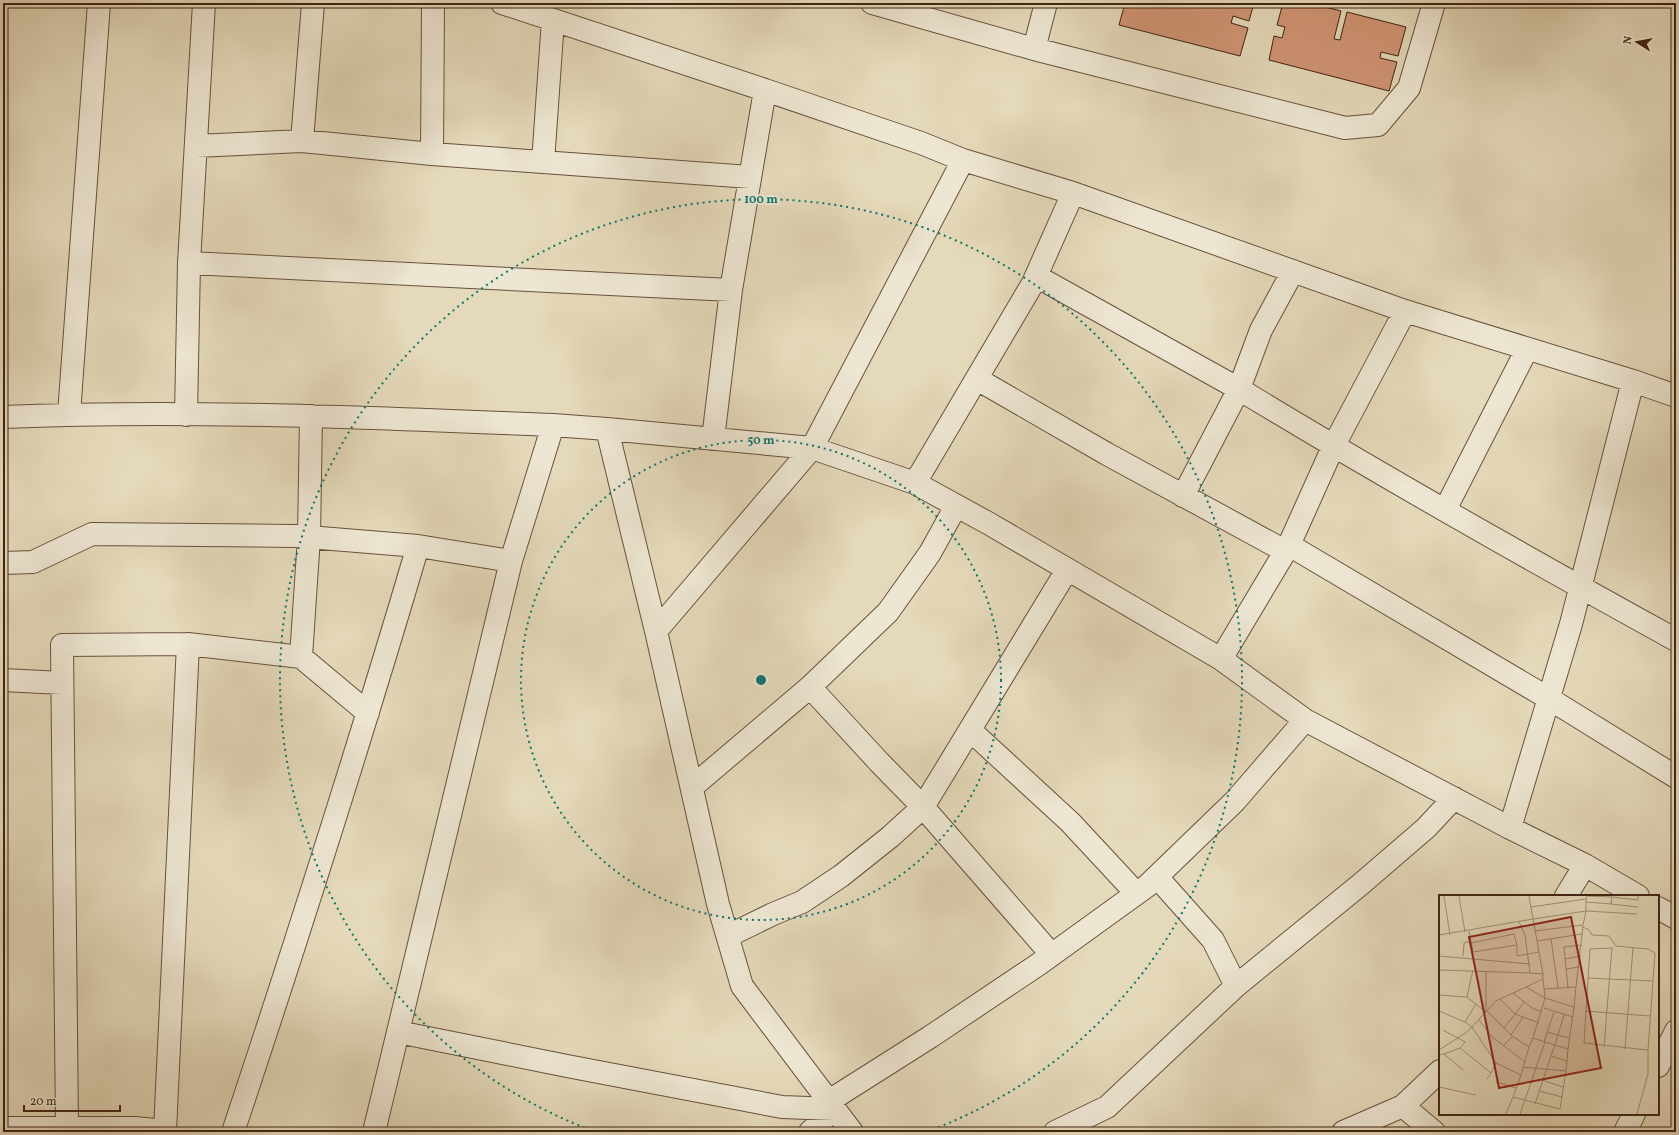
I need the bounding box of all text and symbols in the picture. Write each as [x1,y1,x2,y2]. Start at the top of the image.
north arrow [1617,22,1657,62]
text: N [1621,35,1637,46]
text: 100 m [744,192,778,208]
text: 50 m [747,433,775,449]
centre of rings [754,673,768,687]
inset map [1439,895,1659,1115]
scale bar [24,1087,120,1113]
text: 20 m [30,1094,57,1110]

